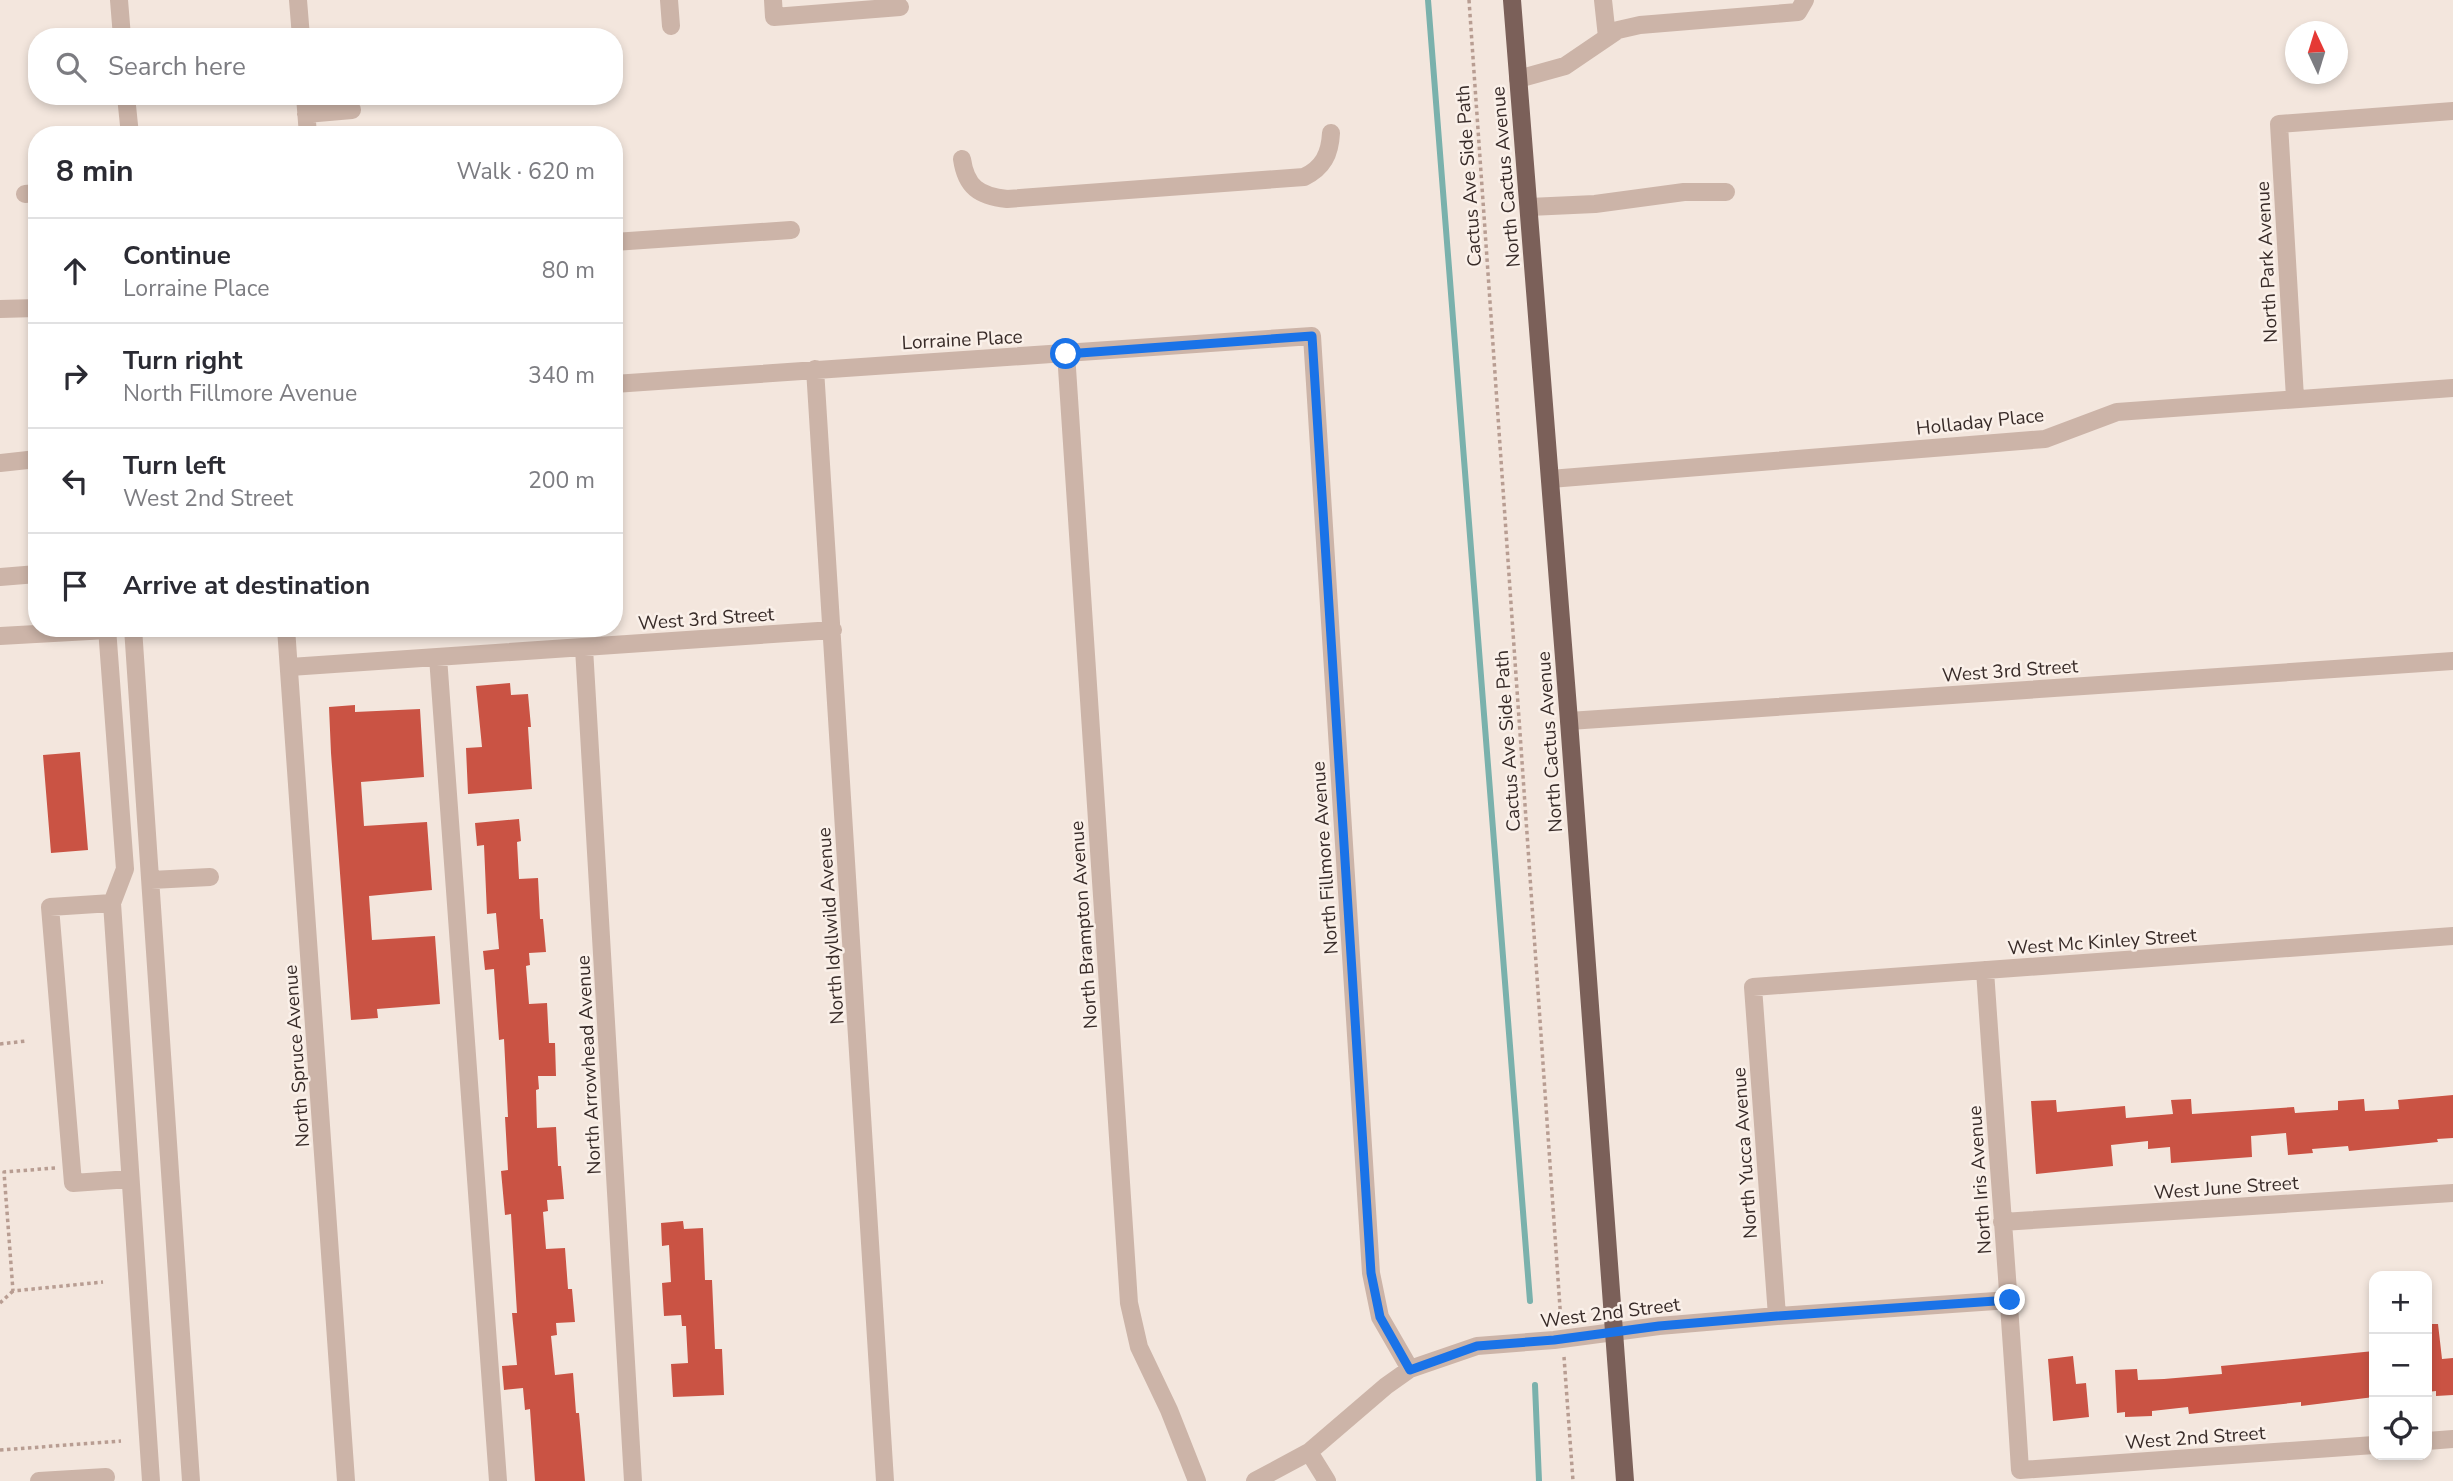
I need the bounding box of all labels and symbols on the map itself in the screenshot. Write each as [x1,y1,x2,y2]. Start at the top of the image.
north arrow [2285,21,2348,84]
street label: Cactus Ave Side Path [1450,84,1488,268]
street label: North Cactus Avenue [1485,85,1527,269]
street label: North Park Avenue [2250,181,2284,343]
street label: Lorraine Place [901,324,1023,356]
route start [1050,338,1081,369]
street label: Holladay Place [1915,402,2045,442]
street label: West 3rd Street [637,601,775,637]
street label: Cactus Ave Side Path [1489,649,1527,833]
street label: North Cactus Avenue [1531,650,1569,833]
street label: West 3rd Street [1941,653,2079,689]
street label: North Fillmore Avenue [1305,761,1345,955]
street label: North Brampton Avenue [1064,820,1104,1030]
street label: North Idyllwild Avenue [811,826,851,1025]
street label: West Mc Kinley Street [2007,922,2198,962]
street label: North Arrowhead Avenue [570,955,608,1175]
street label: North Spruce Avenue [278,964,316,1148]
street label: North Yucca Avenue [1726,1066,1764,1240]
street label: North Iris Avenue [1962,1105,1998,1255]
street label: West June Street [2153,1170,2300,1206]
route end [1994,1284,2025,1315]
street label: West 2nd Street [1539,1291,1682,1334]
street label: West 2nd Street [2124,1420,2266,1456]

